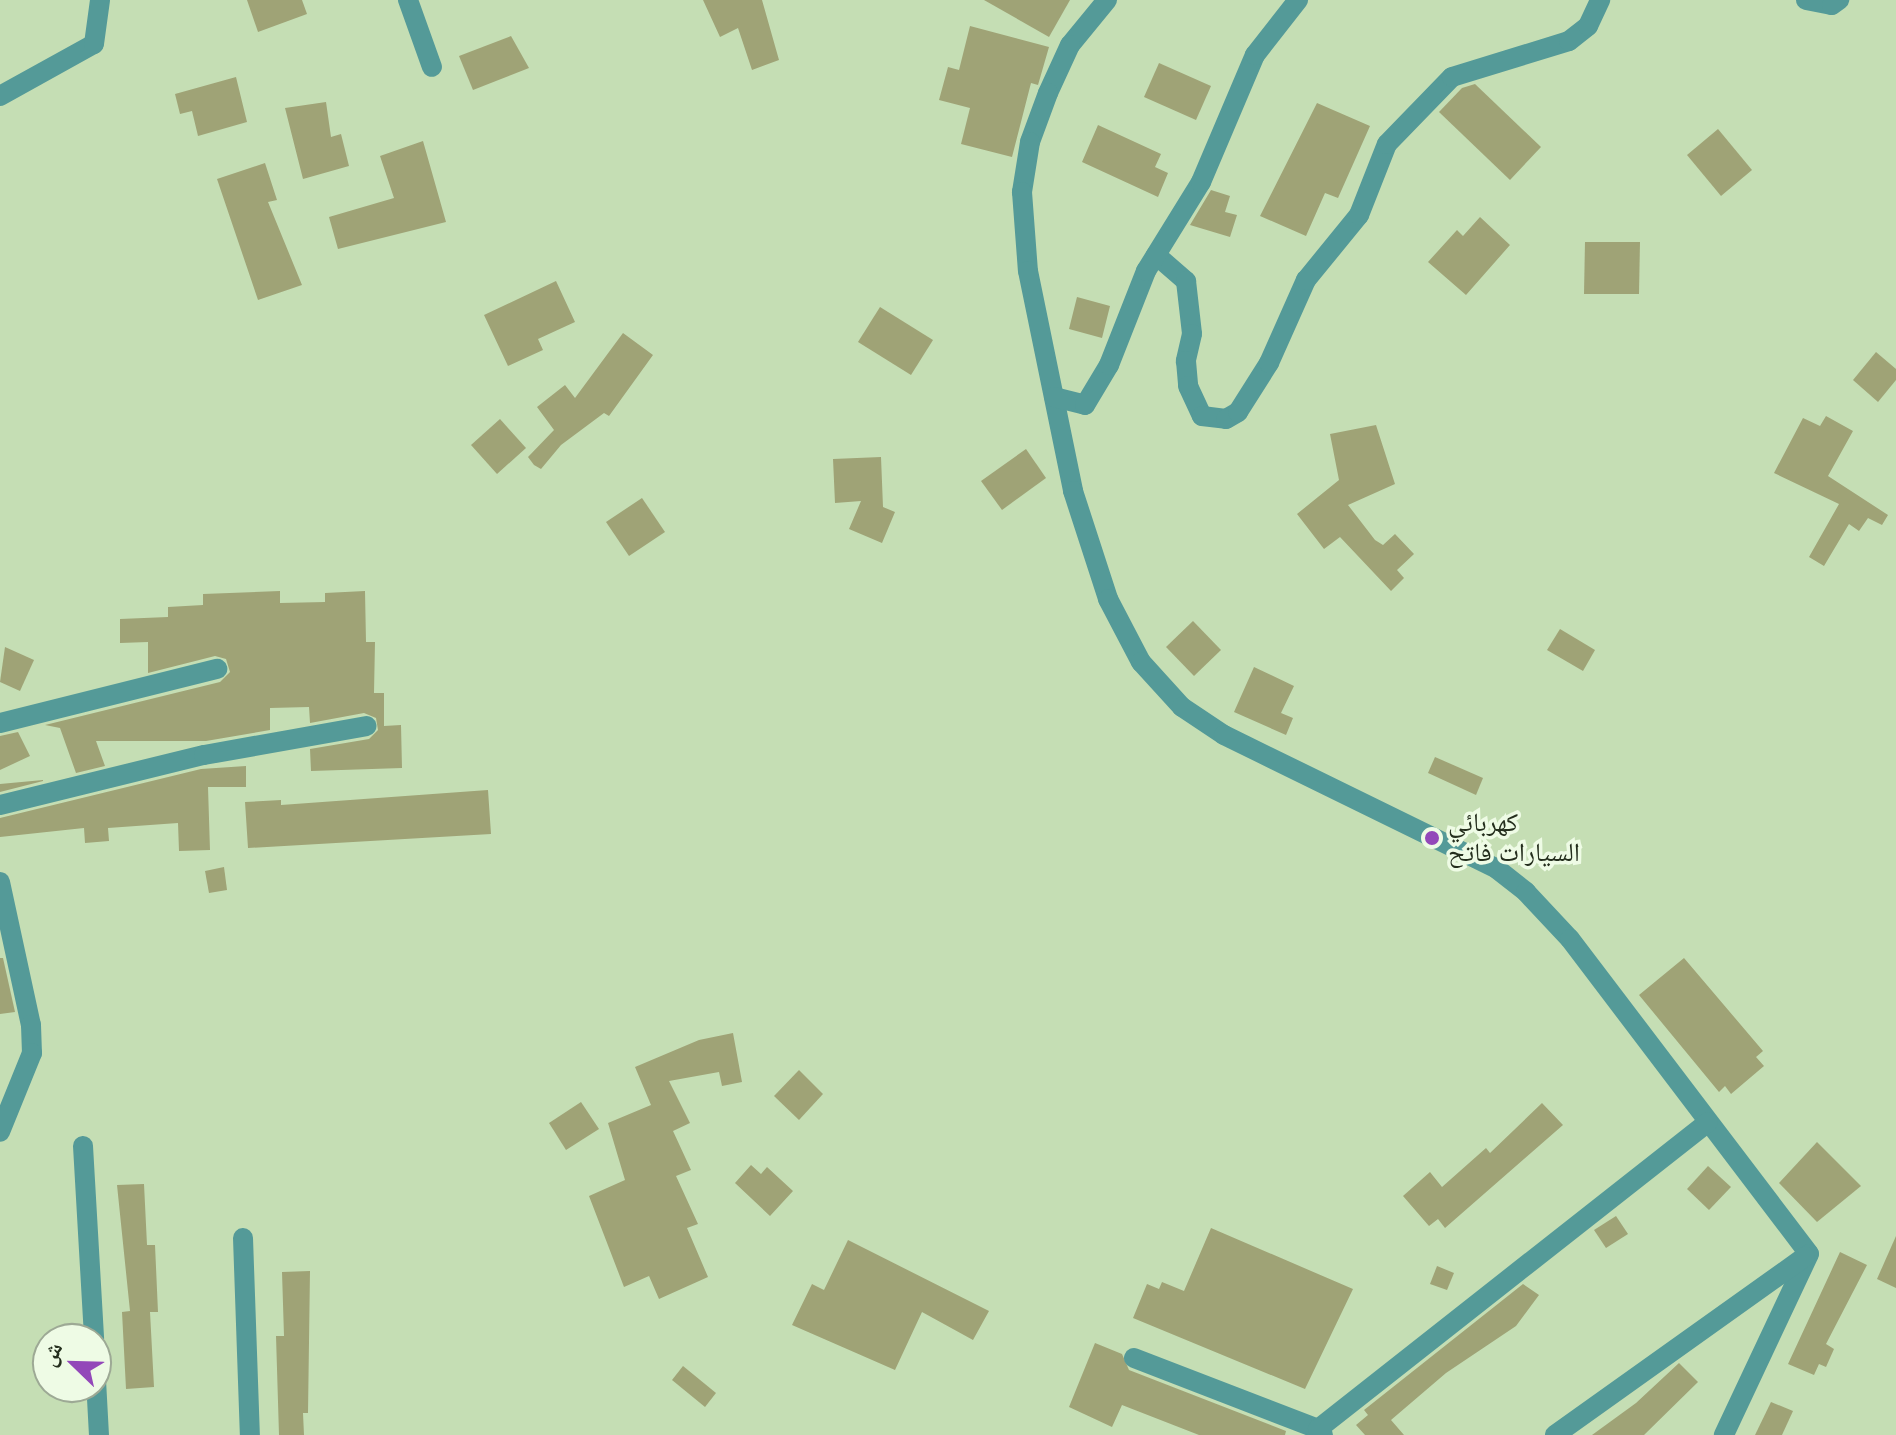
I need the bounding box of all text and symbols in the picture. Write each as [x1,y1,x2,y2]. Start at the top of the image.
place label: كهربائي السيارات فاتح [1448,807,1580,868]
marker: كهربائي السيارات فاتح [1423,829,1441,847]
north arrow [32,1323,112,1403]
text: ش [32,1337,70,1371]

